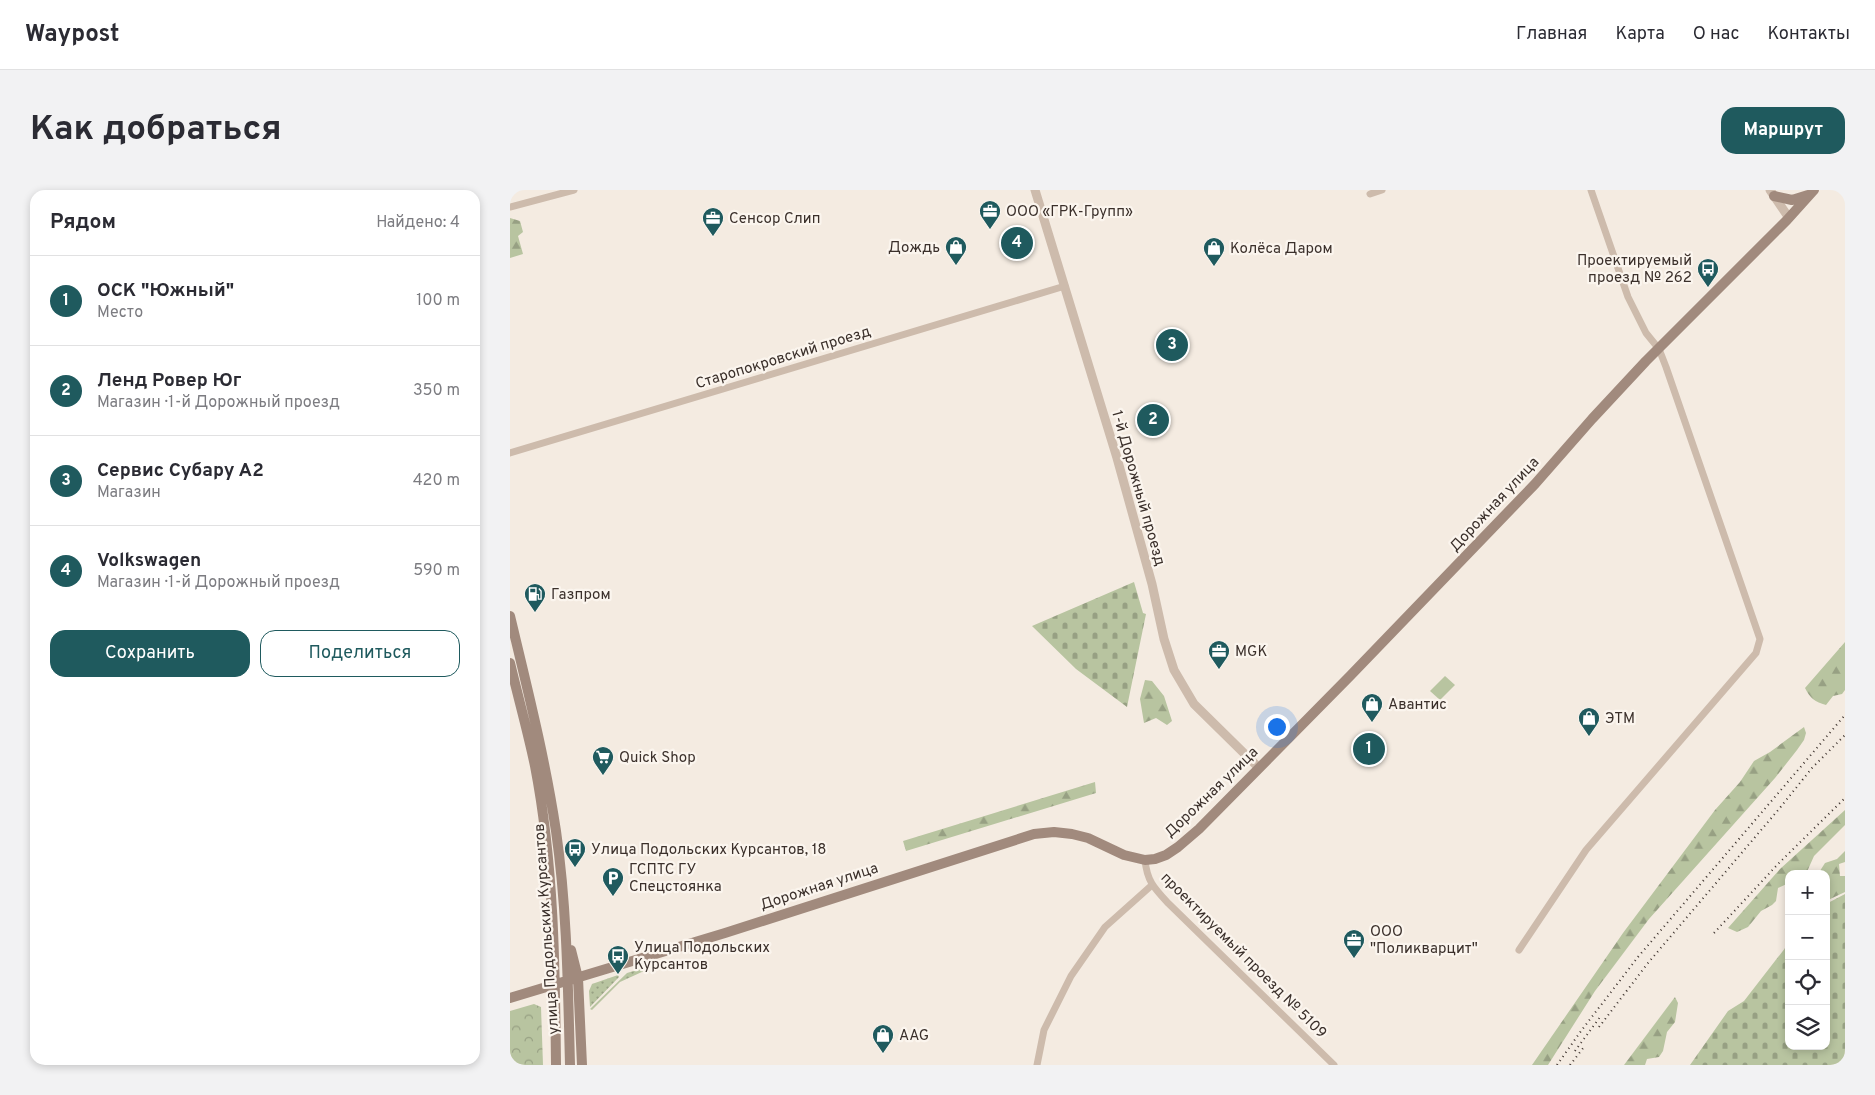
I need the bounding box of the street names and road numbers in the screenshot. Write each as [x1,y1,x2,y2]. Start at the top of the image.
street label: Старопокровский проезд [694,323,873,394]
street label: 1-й Дорожный проезд [1106,409,1169,568]
street label: Дорожная улица [1446,454,1544,556]
street label: Дорожная улица [1161,744,1263,843]
street label: улица Подольских Курсантов [531,823,564,1035]
street label: Дорожная улица [758,859,881,915]
street label: проектируемый проезд № 5109 [1156,869,1330,1043]

